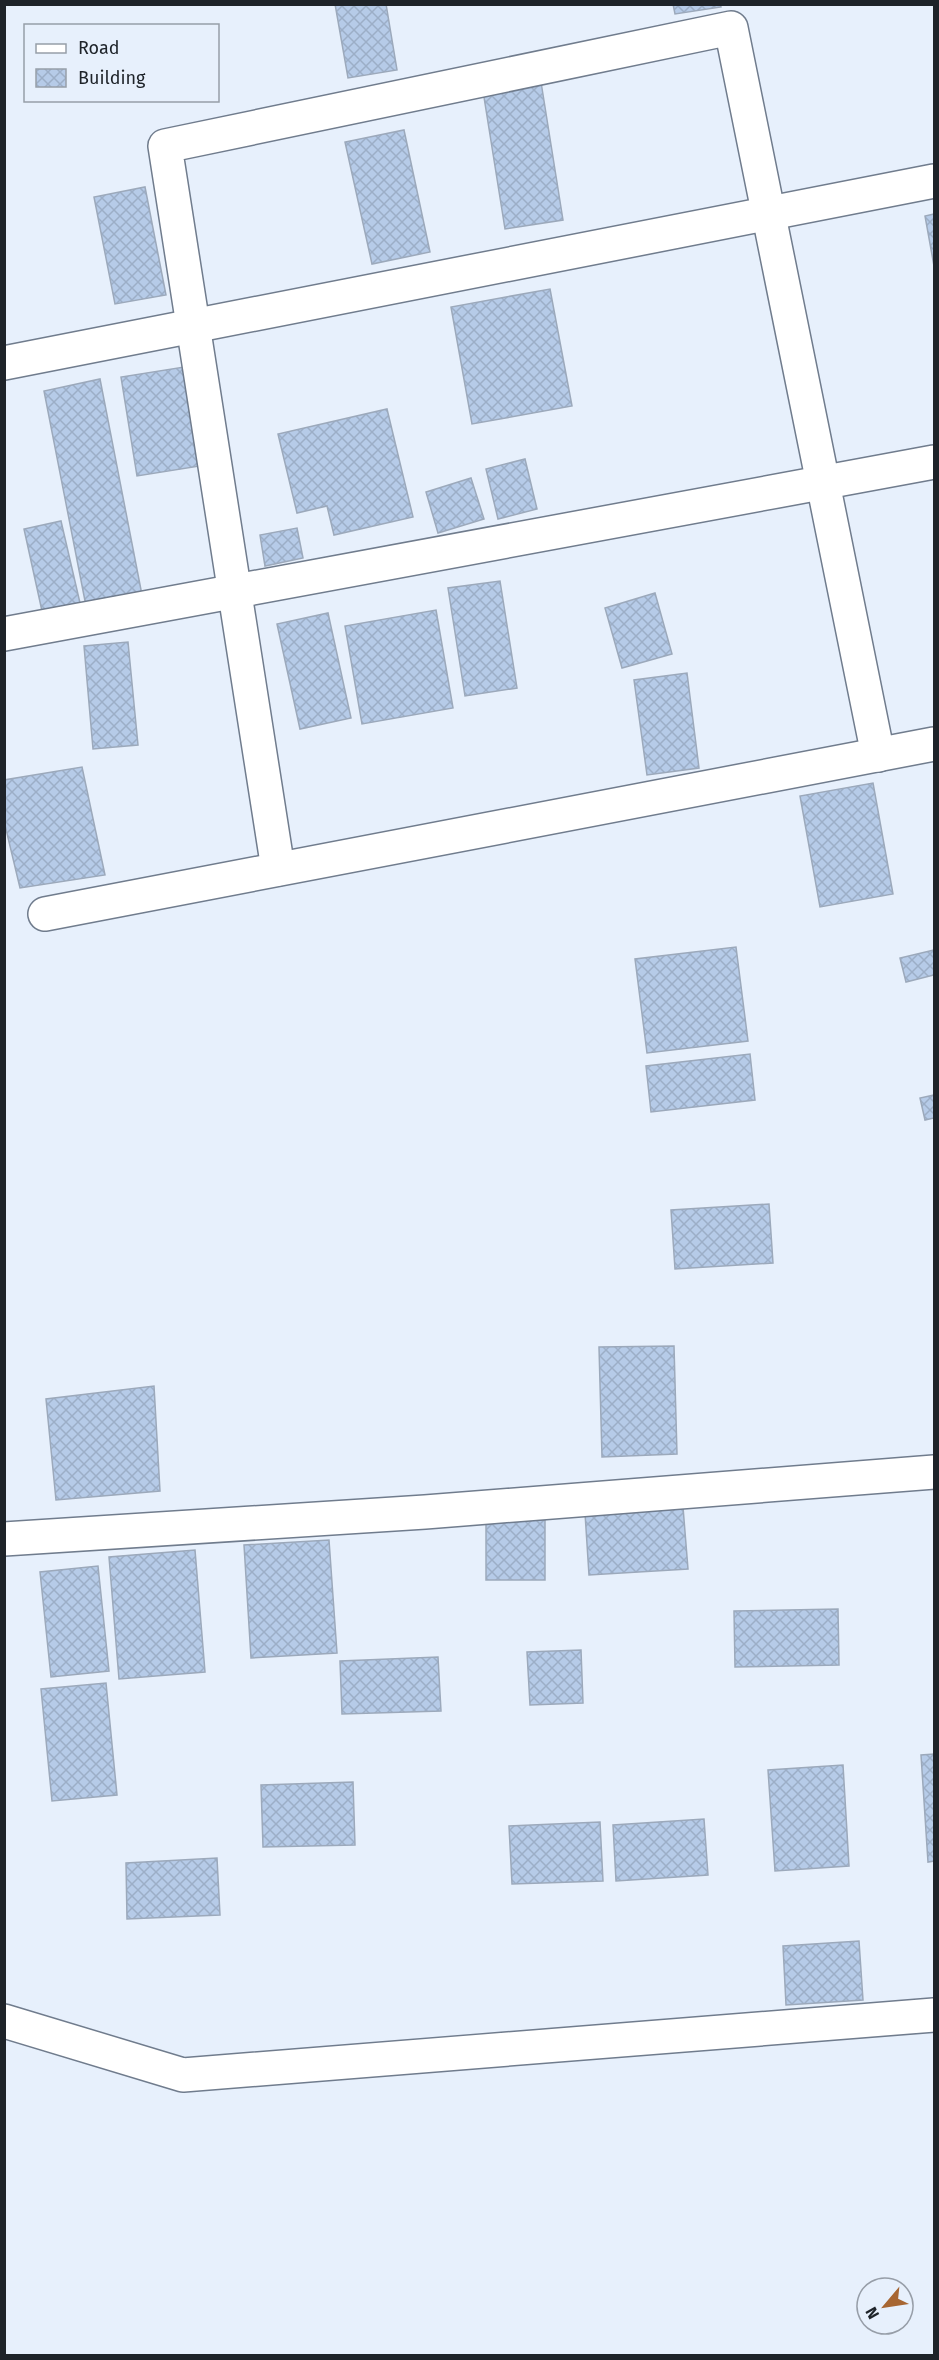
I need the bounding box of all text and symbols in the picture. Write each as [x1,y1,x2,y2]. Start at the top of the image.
legend [24,24,219,102]
text: Road [78,37,120,59]
text: Building [78,67,146,89]
north arrow [855,2276,915,2336]
text: N [861,2304,883,2322]

